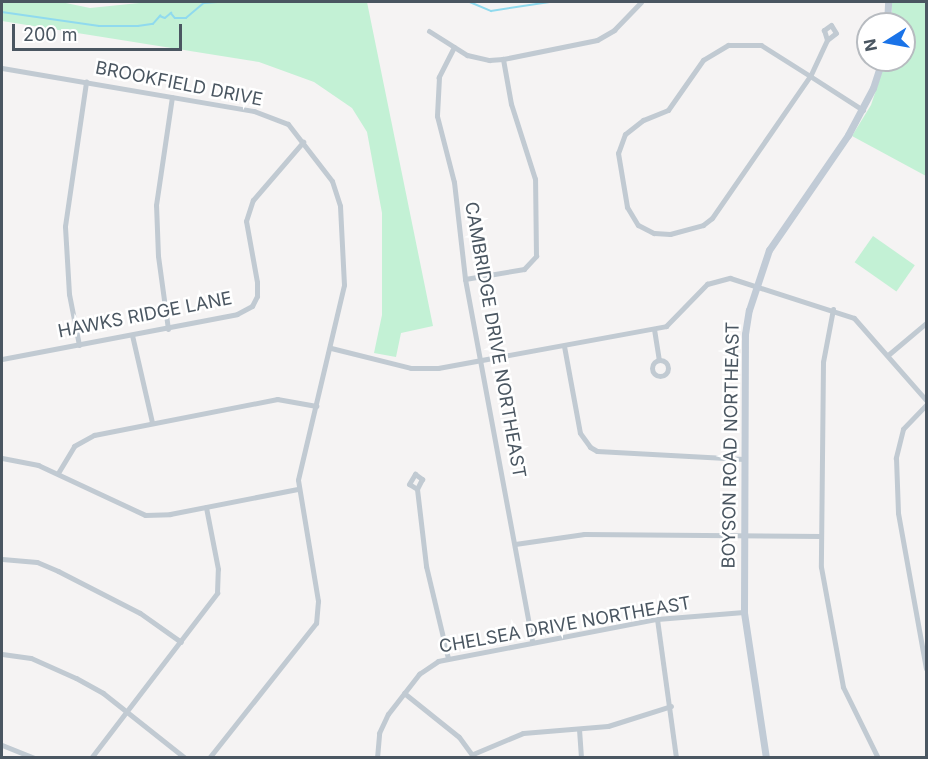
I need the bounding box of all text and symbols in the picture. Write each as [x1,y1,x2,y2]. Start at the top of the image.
scale bar [15,12,184,50]
north arrow [856,12,916,72]
text: 200 m [23,24,78,45]
text: N [859,37,881,53]
street label: BROOKFIELD DRIVE [93,57,265,111]
street label: CAMBRIDGE DRIVE NORTHEAST [460,200,530,480]
street label: HAWKS RIDGE LANE [56,288,234,342]
street label: BOYSON ROAD NORTHEAST [718,322,744,568]
street label: CHELSEA DRIVE NORTHEAST [437,592,693,658]

